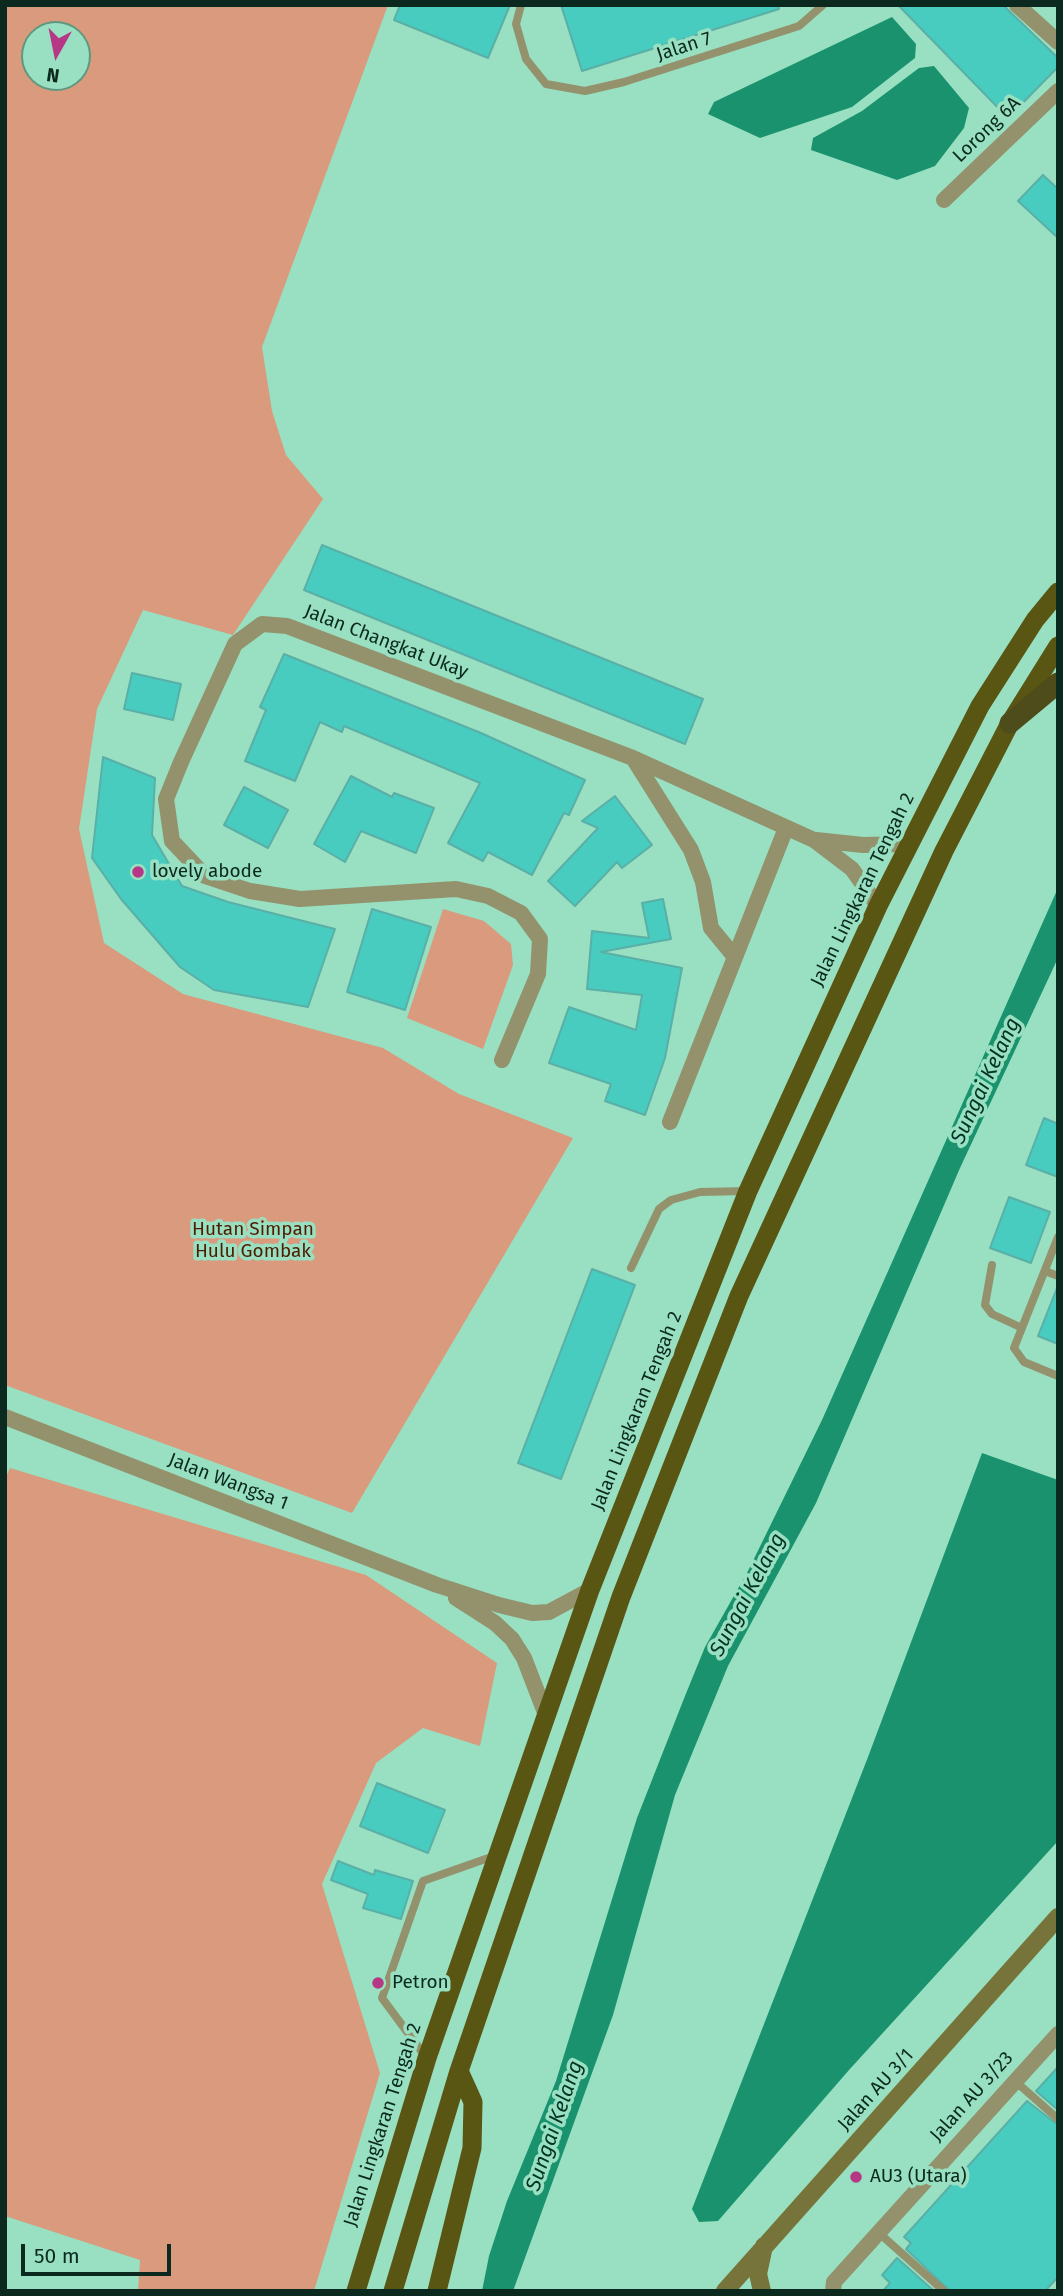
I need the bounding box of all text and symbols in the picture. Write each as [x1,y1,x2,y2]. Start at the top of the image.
north arrow [21,21,91,91]
street label: Jalan 7 [654,27,714,67]
text: N [45,63,61,88]
street label: Lorong 6A [949,92,1025,168]
street label: Jalan Changkat Ukay [301,600,471,684]
street label: Jalan Lingkaran Tengah 2 [806,790,920,990]
place label: lovely abode [152,861,262,883]
marker: lovely abode [130,864,146,880]
water label: Sungai Kelang [946,1014,1026,1148]
park label: Hutan Simpan Hulu Gombak [192,1219,314,1263]
street label: Jalan Lingkaran Tengah 2 [587,1308,687,1514]
street label: Jalan Wangsa 1 [165,1449,291,1515]
water label: Sungai Kelang [705,1529,791,1661]
place label: Petron [392,1972,449,1994]
marker: Petron [370,1975,386,1991]
street label: Jalan Lingkaran Tengah 2 [339,2020,427,2230]
street label: Jalan AU 3/1 [833,2044,919,2136]
street label: Jalan AU 3/23 [926,2047,1018,2147]
water label: Sungai Kelang [521,2058,589,2194]
place label: AU3 (Utara) [870,2166,967,2188]
marker: AU3 (Utara) [848,2169,864,2185]
scale bar [24,2230,175,2274]
text: 50 m [34,2243,80,2269]

